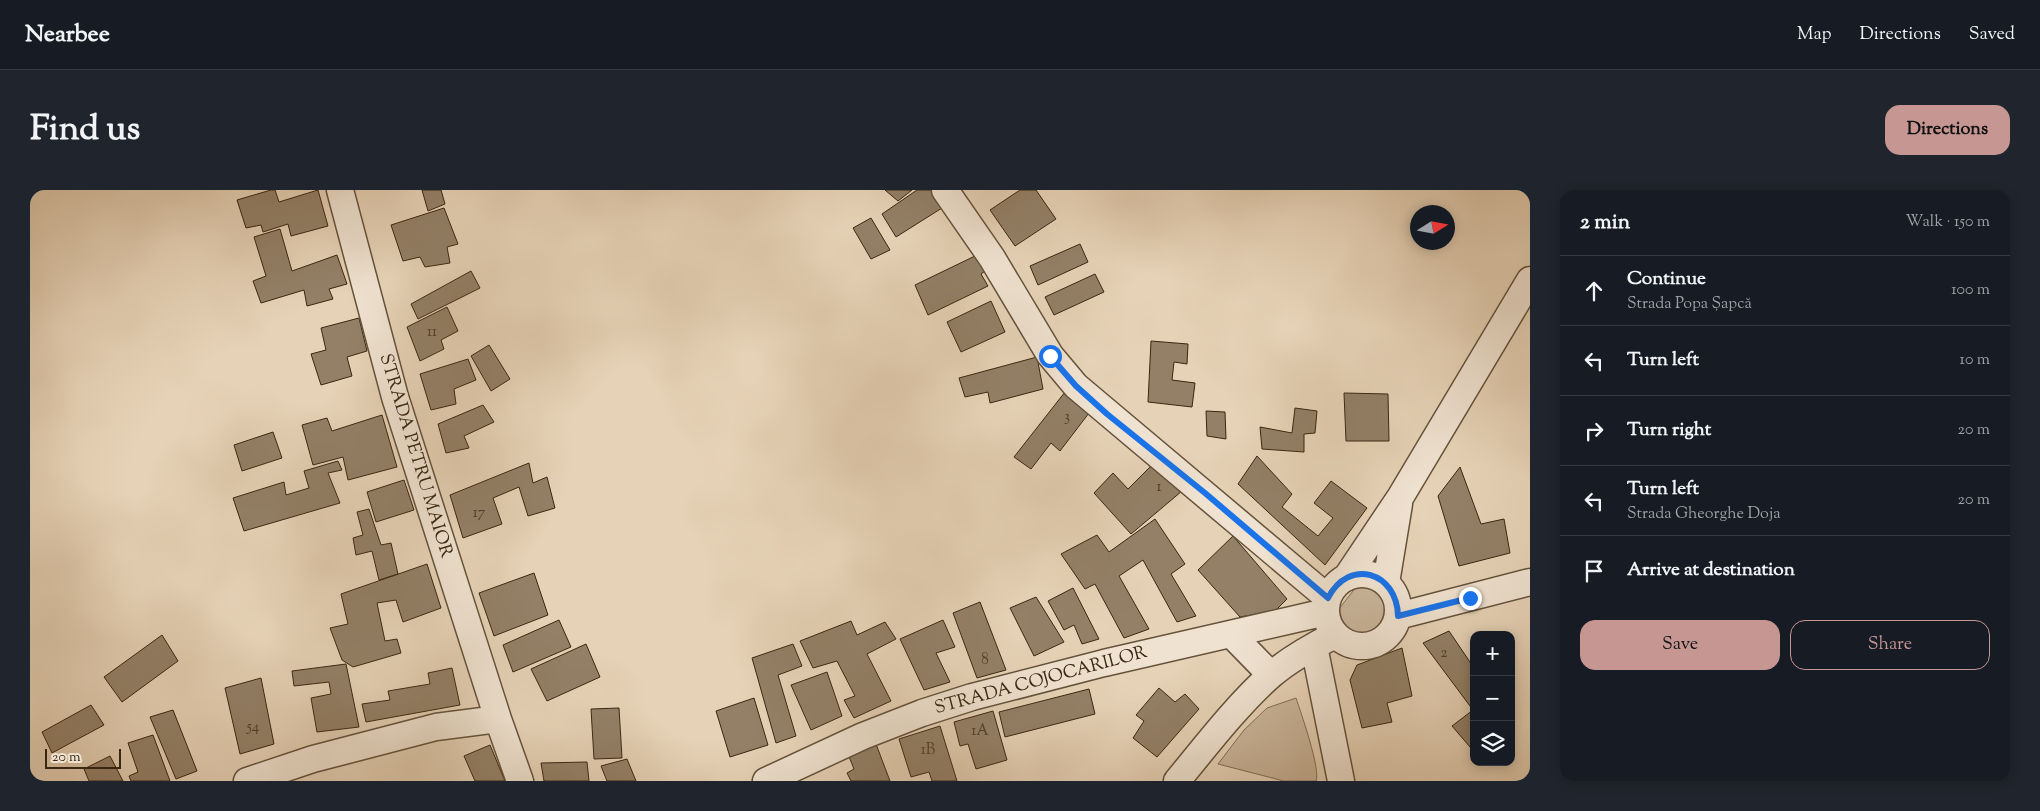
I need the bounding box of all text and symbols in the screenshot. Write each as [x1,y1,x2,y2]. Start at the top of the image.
text: Nearbee [25,18,110,52]
text: Map [1797,22,1832,48]
text: Directions [1860,22,1941,48]
text: Saved [1969,22,2015,48]
text: Find us [30,105,140,156]
button: Directions [1885,105,2010,155]
north arrow [1410,205,1455,250]
text: 2 min [1580,208,1630,238]
text: Walk · 150 m [1906,211,1990,234]
text: Continue [1627,266,1706,293]
icon: ahead [1580,277,1608,305]
text: 100 m [1951,279,1990,302]
text: Strada Popa Șapcă [1627,293,1752,316]
house number: 11 [427,322,437,343]
route start [1039,345,1062,368]
icon: left [1580,347,1608,375]
text: Turn left [1627,347,1699,374]
text: 10 m [1960,349,1990,372]
street label: STRADA PETRU MAIOR [372,351,458,561]
house number: 3 [1064,407,1070,428]
icon: right [1580,417,1608,445]
text: Turn right [1627,417,1711,444]
text: 20 m [1957,419,1990,442]
text: Turn left [1627,476,1699,503]
house number: 1 [1156,477,1162,498]
icon: left [1580,487,1608,515]
text: 20 m [1957,489,1990,512]
house number: 17 [473,503,486,524]
text: Strada Gheorghe Doja [1627,503,1781,526]
icon: arrive [1580,557,1608,585]
text: Arrive at destination [1627,557,1795,584]
route end [1459,587,1482,610]
button: Save [1580,620,1780,670]
button: Share [1790,620,1990,670]
map controls [1470,631,1515,766]
button: + [1470,631,1515,676]
street label: STRADA COJOCARILOR [932,640,1150,722]
house number: 2 [1440,643,1448,664]
house number: 8 [981,650,989,671]
button: − [1470,676,1515,721]
house number: 54 [246,717,260,738]
house number: 1A [971,721,989,742]
button: layers [1470,721,1515,766]
house number: 1B [921,740,936,761]
scale bar [45,746,121,769]
text: 20 m [52,748,81,768]

